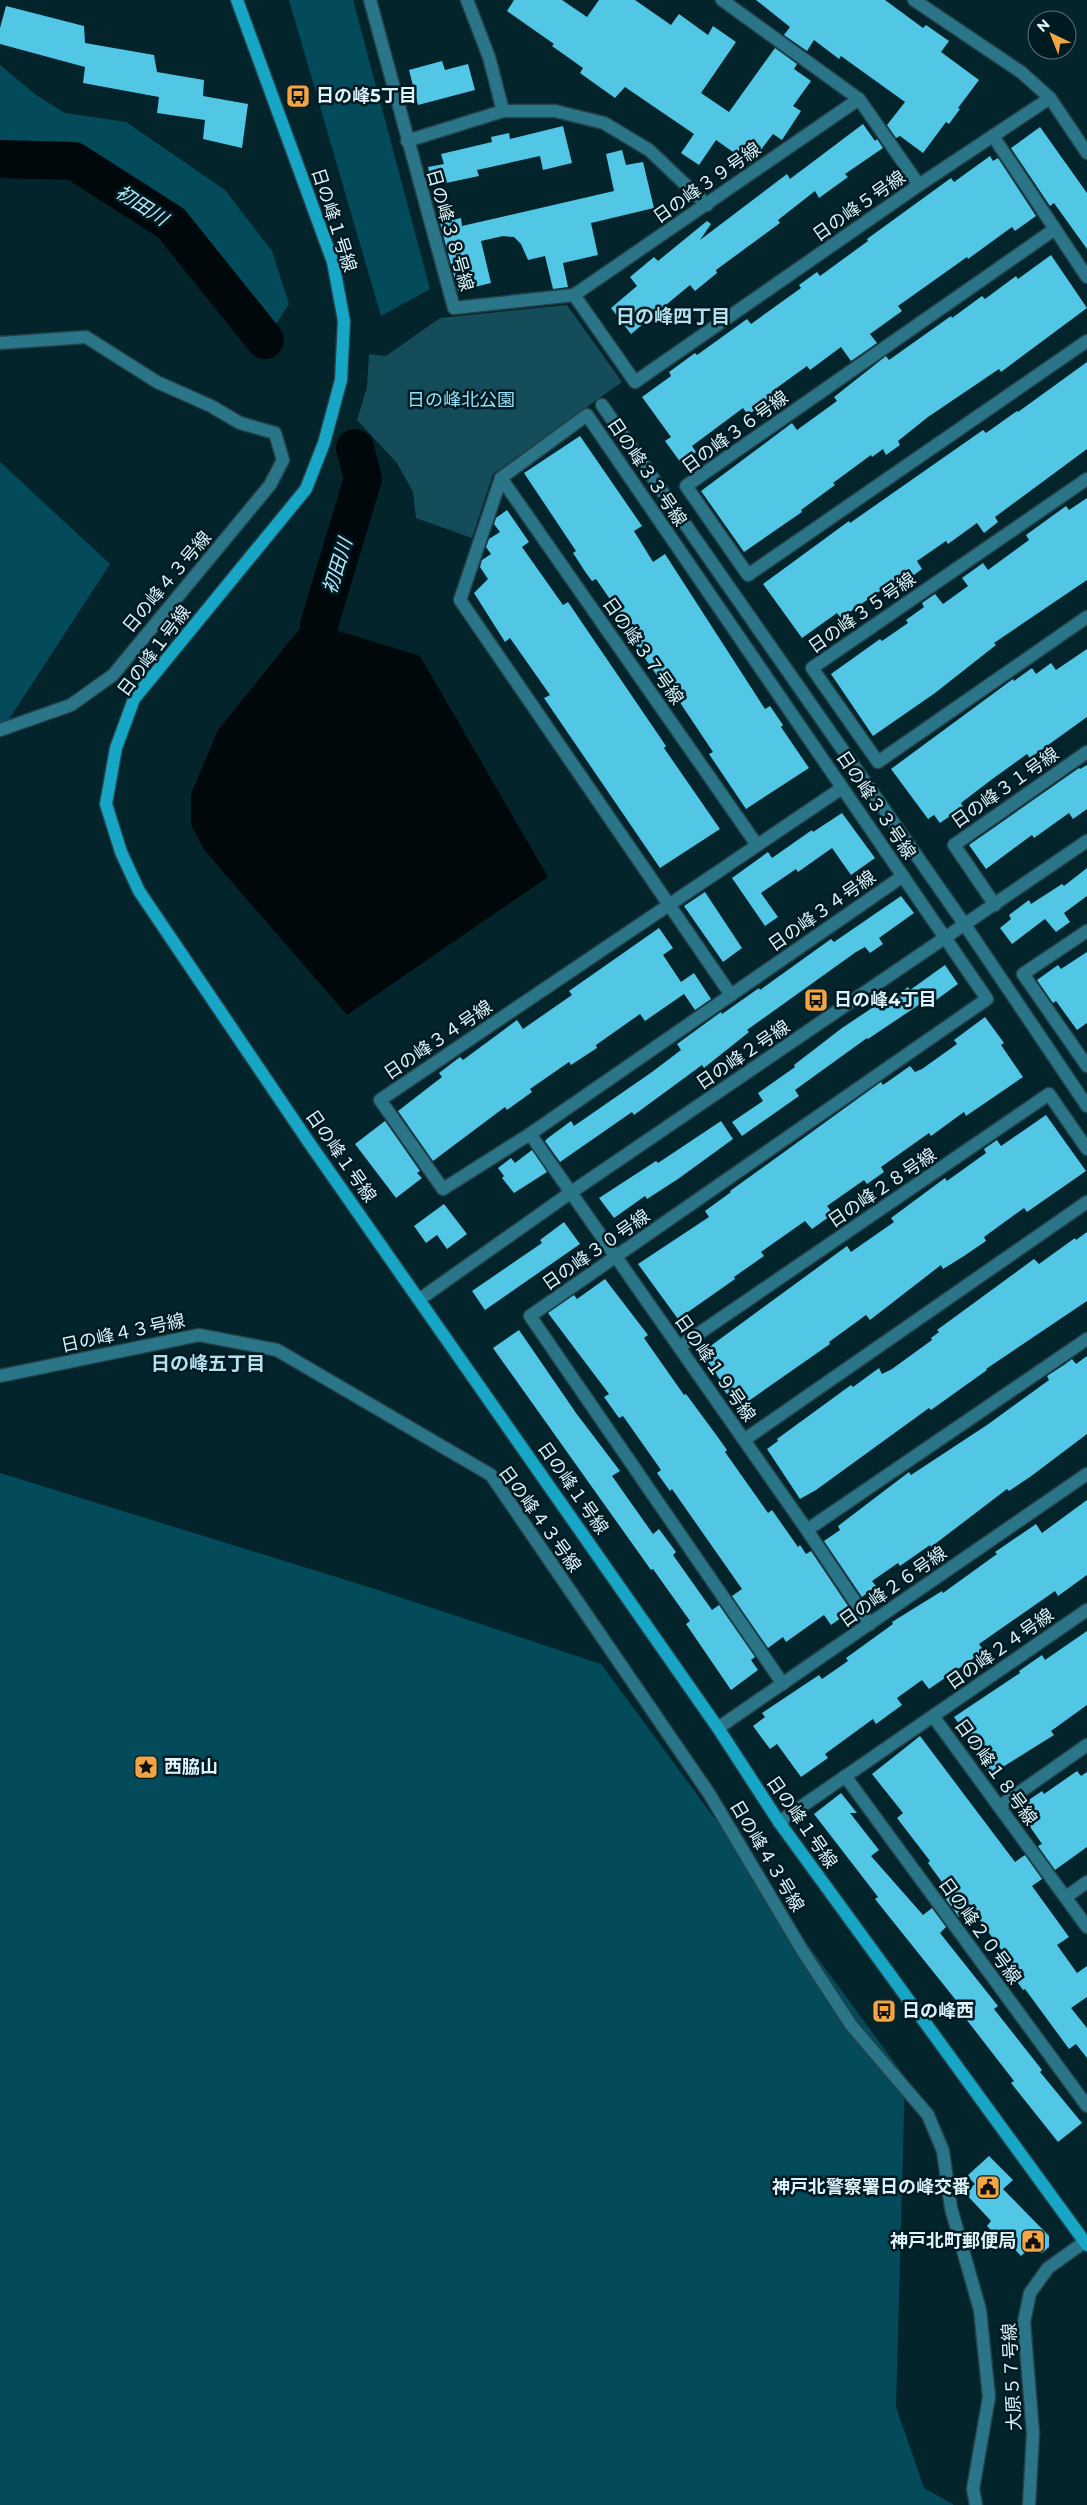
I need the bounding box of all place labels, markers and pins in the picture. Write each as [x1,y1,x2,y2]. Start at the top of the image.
bus stop icon: 日の峰5丁目 [285,83,311,109]
place label: 日の峰5丁目 [316,85,417,107]
bus stop icon: 日の峰4丁目 [803,987,829,1013]
place label: 日の峰4丁目 [834,989,936,1011]
place icon: 西脇山 [133,1754,159,1780]
place label: 西脇山 [164,1756,218,1778]
bus stop icon: 日の峰西 [871,1998,897,2024]
place label: 日の峰西 [902,2000,974,2022]
public building icon: 神戸北警察署日の峰交番 [975,2174,1001,2200]
place label: 神戸北警察署日の峰交番 [772,2176,970,2198]
public building icon: 神戸北町郵便局 [1020,2228,1046,2254]
place label: 神戸北町郵便局 [890,2230,1016,2252]

